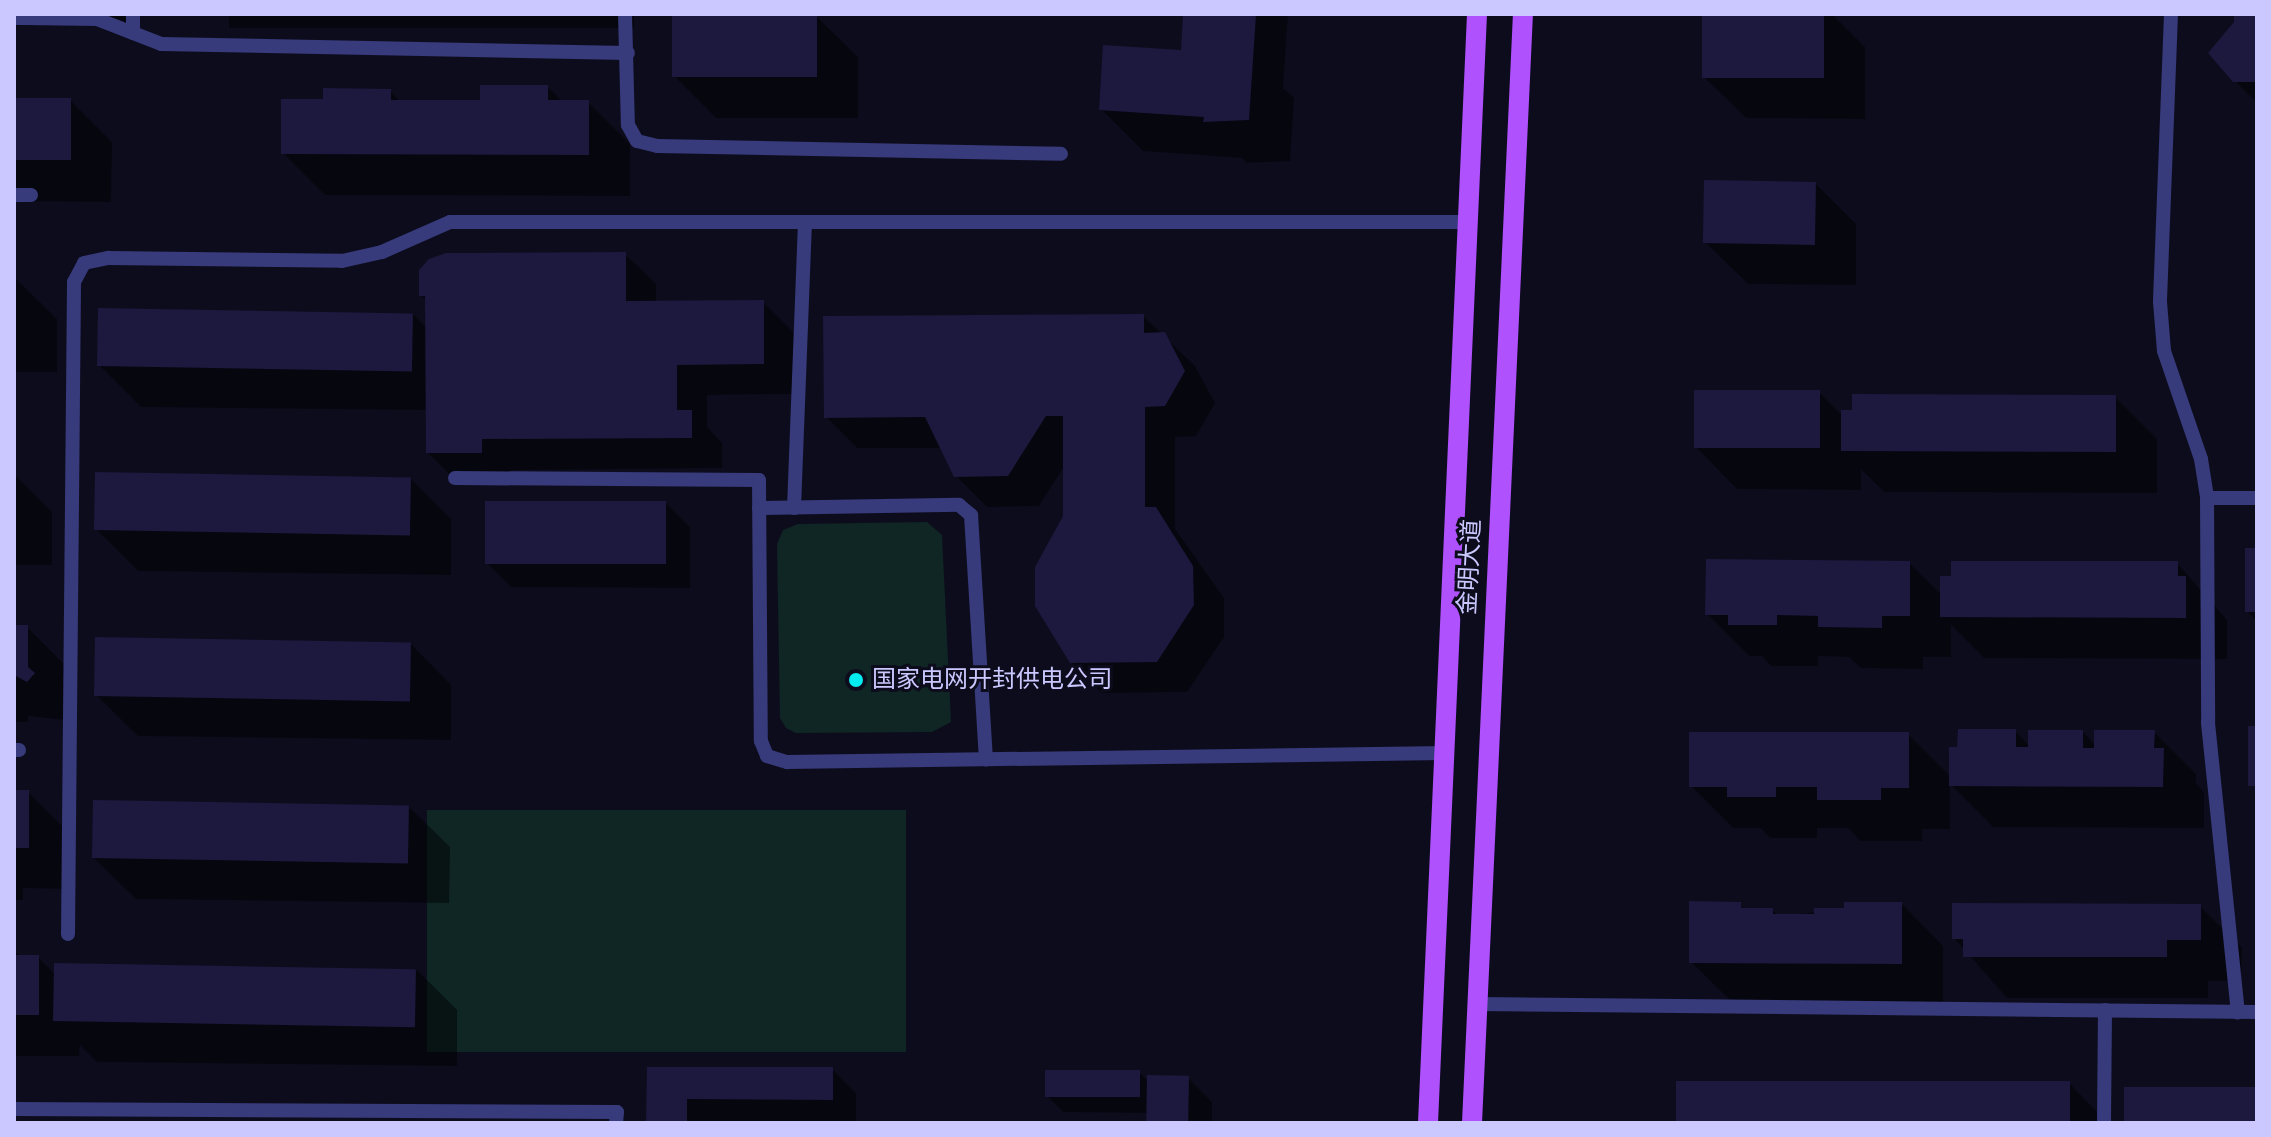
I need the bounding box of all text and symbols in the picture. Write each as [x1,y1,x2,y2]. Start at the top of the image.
street label: 金明大道 [1453,518,1487,616]
place label: 国家电网开封供电公司 [872,666,1112,694]
marker: 国家电网开封供电公司 [847,671,865,689]

